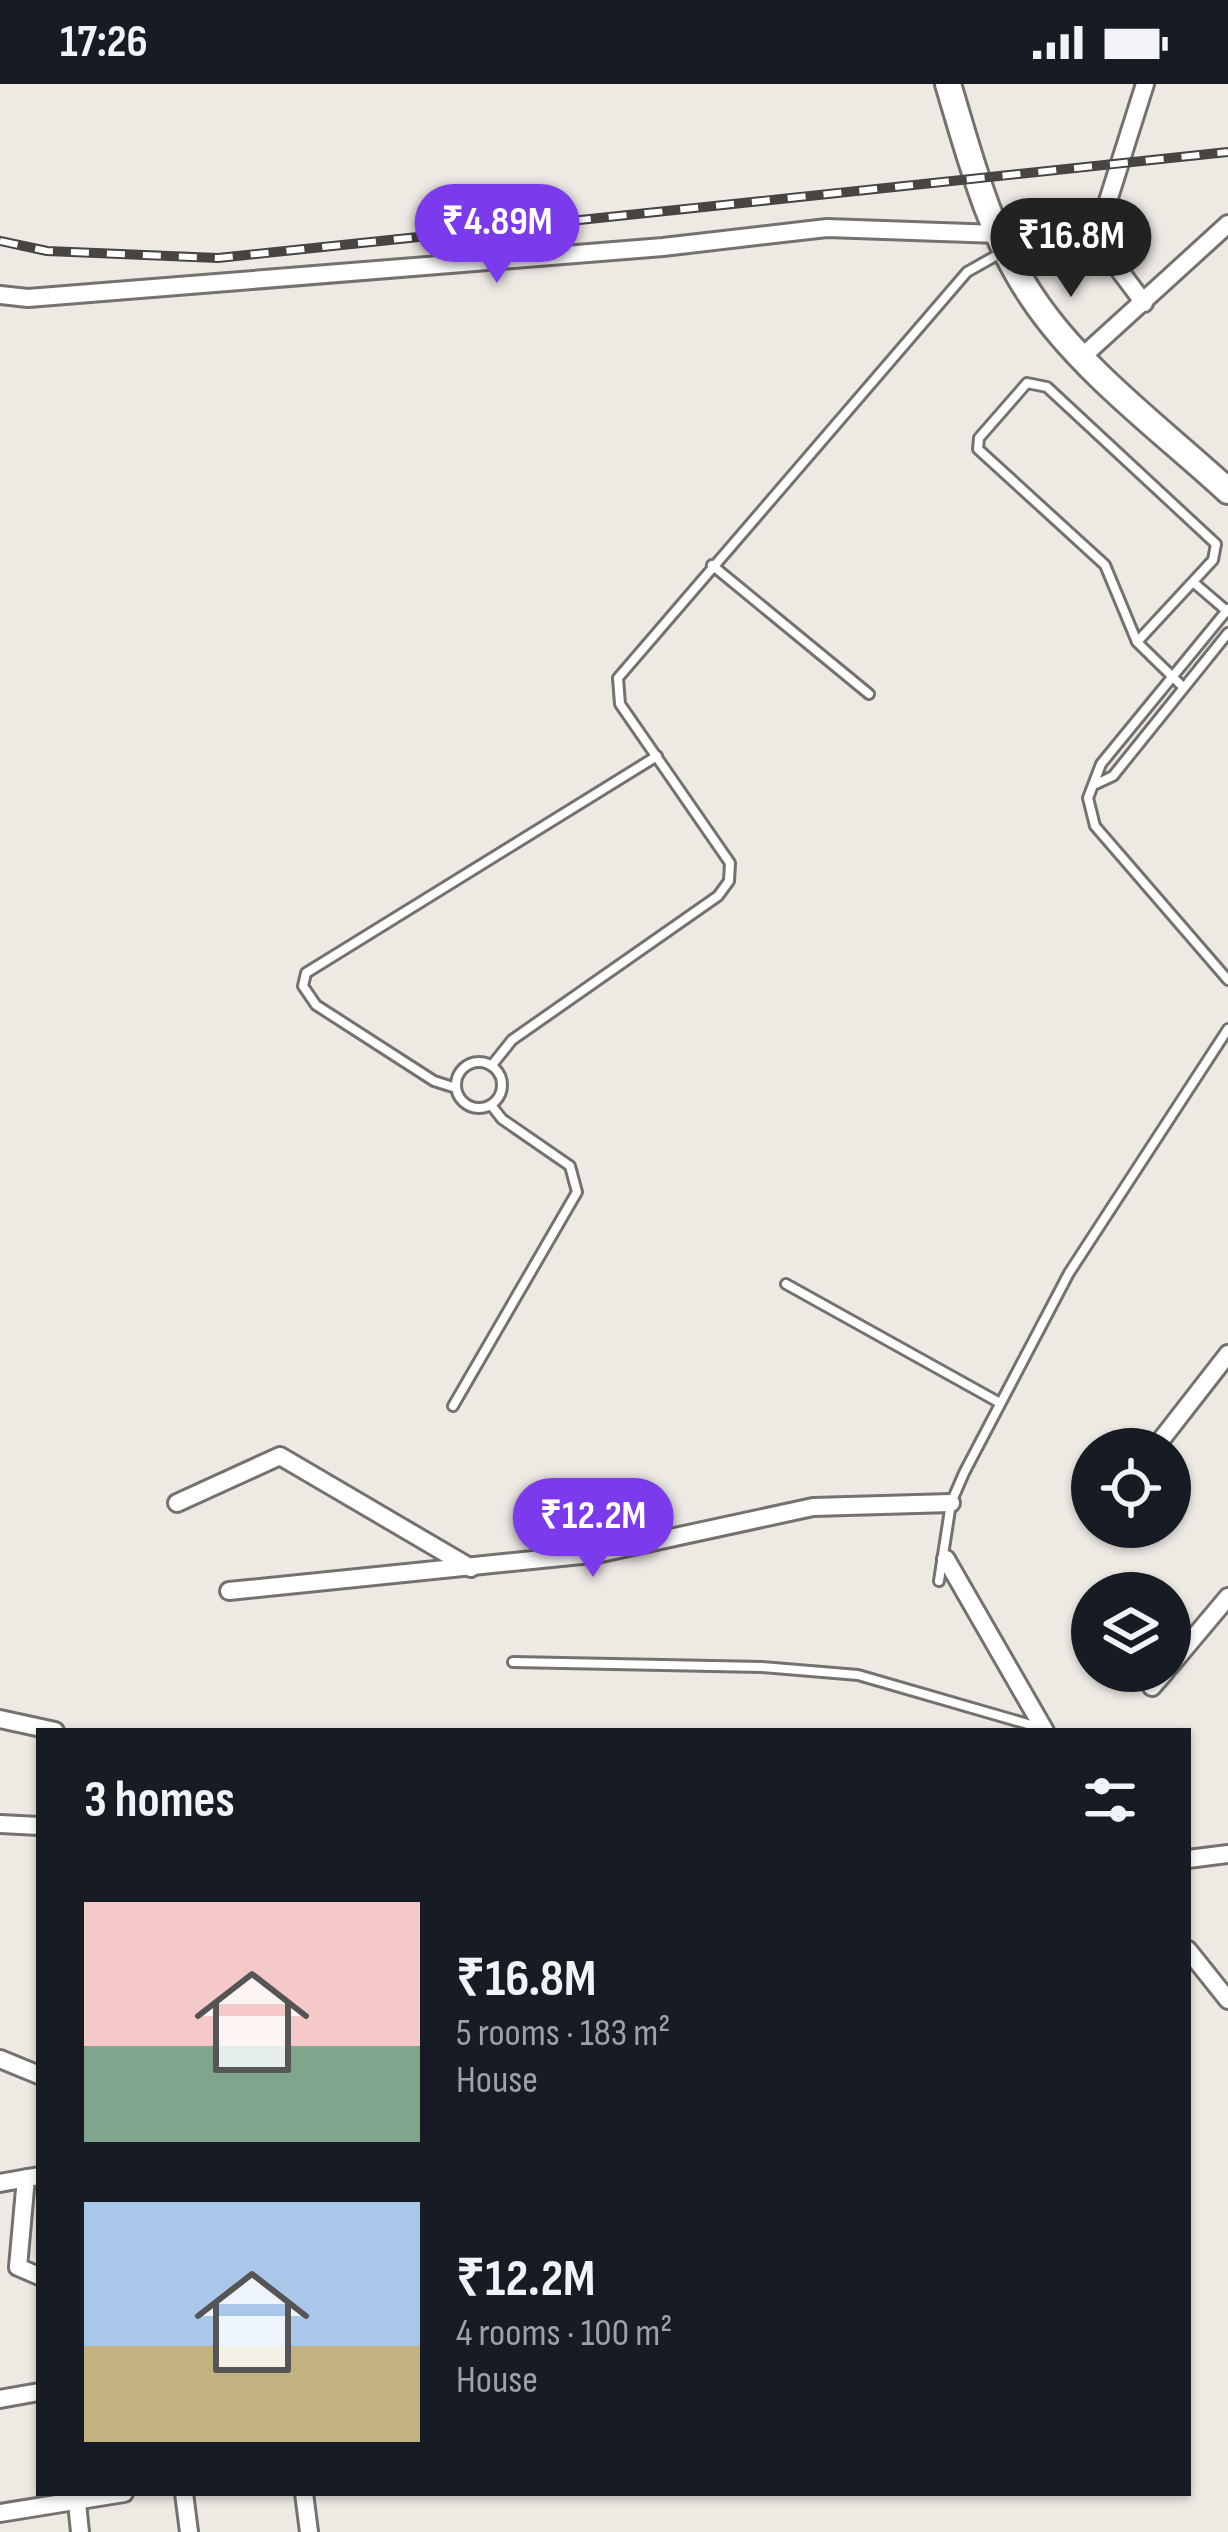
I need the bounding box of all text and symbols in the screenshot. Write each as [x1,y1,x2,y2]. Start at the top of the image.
text: 17:26 [60,15,148,70]
pin: ₹4.89M [399,184,595,286]
pin: ₹16.8M [973,198,1169,300]
text: ₹4.89M [442,199,552,246]
text: ₹16.8M [1017,213,1125,260]
map controls [1071,1428,1191,1692]
button: locate [1071,1428,1191,1548]
pin: ₹12.2M [495,1478,691,1580]
text: ₹12.2M [540,1493,646,1540]
button: layers [1071,1572,1191,1692]
icon: filters [1077,1767,1143,1833]
text: 3 homes [84,1770,235,1831]
text: ₹16.8M [456,1949,596,2010]
icon: home [180,1950,324,2094]
text: 5 rooms · 183 m² [456,2010,670,2057]
text: House [456,2057,538,2104]
text: ₹12.2M [456,2249,595,2310]
icon: home [180,2250,324,2394]
text: 4 rooms · 100 m² [456,2310,672,2357]
text: House [456,2357,538,2404]

